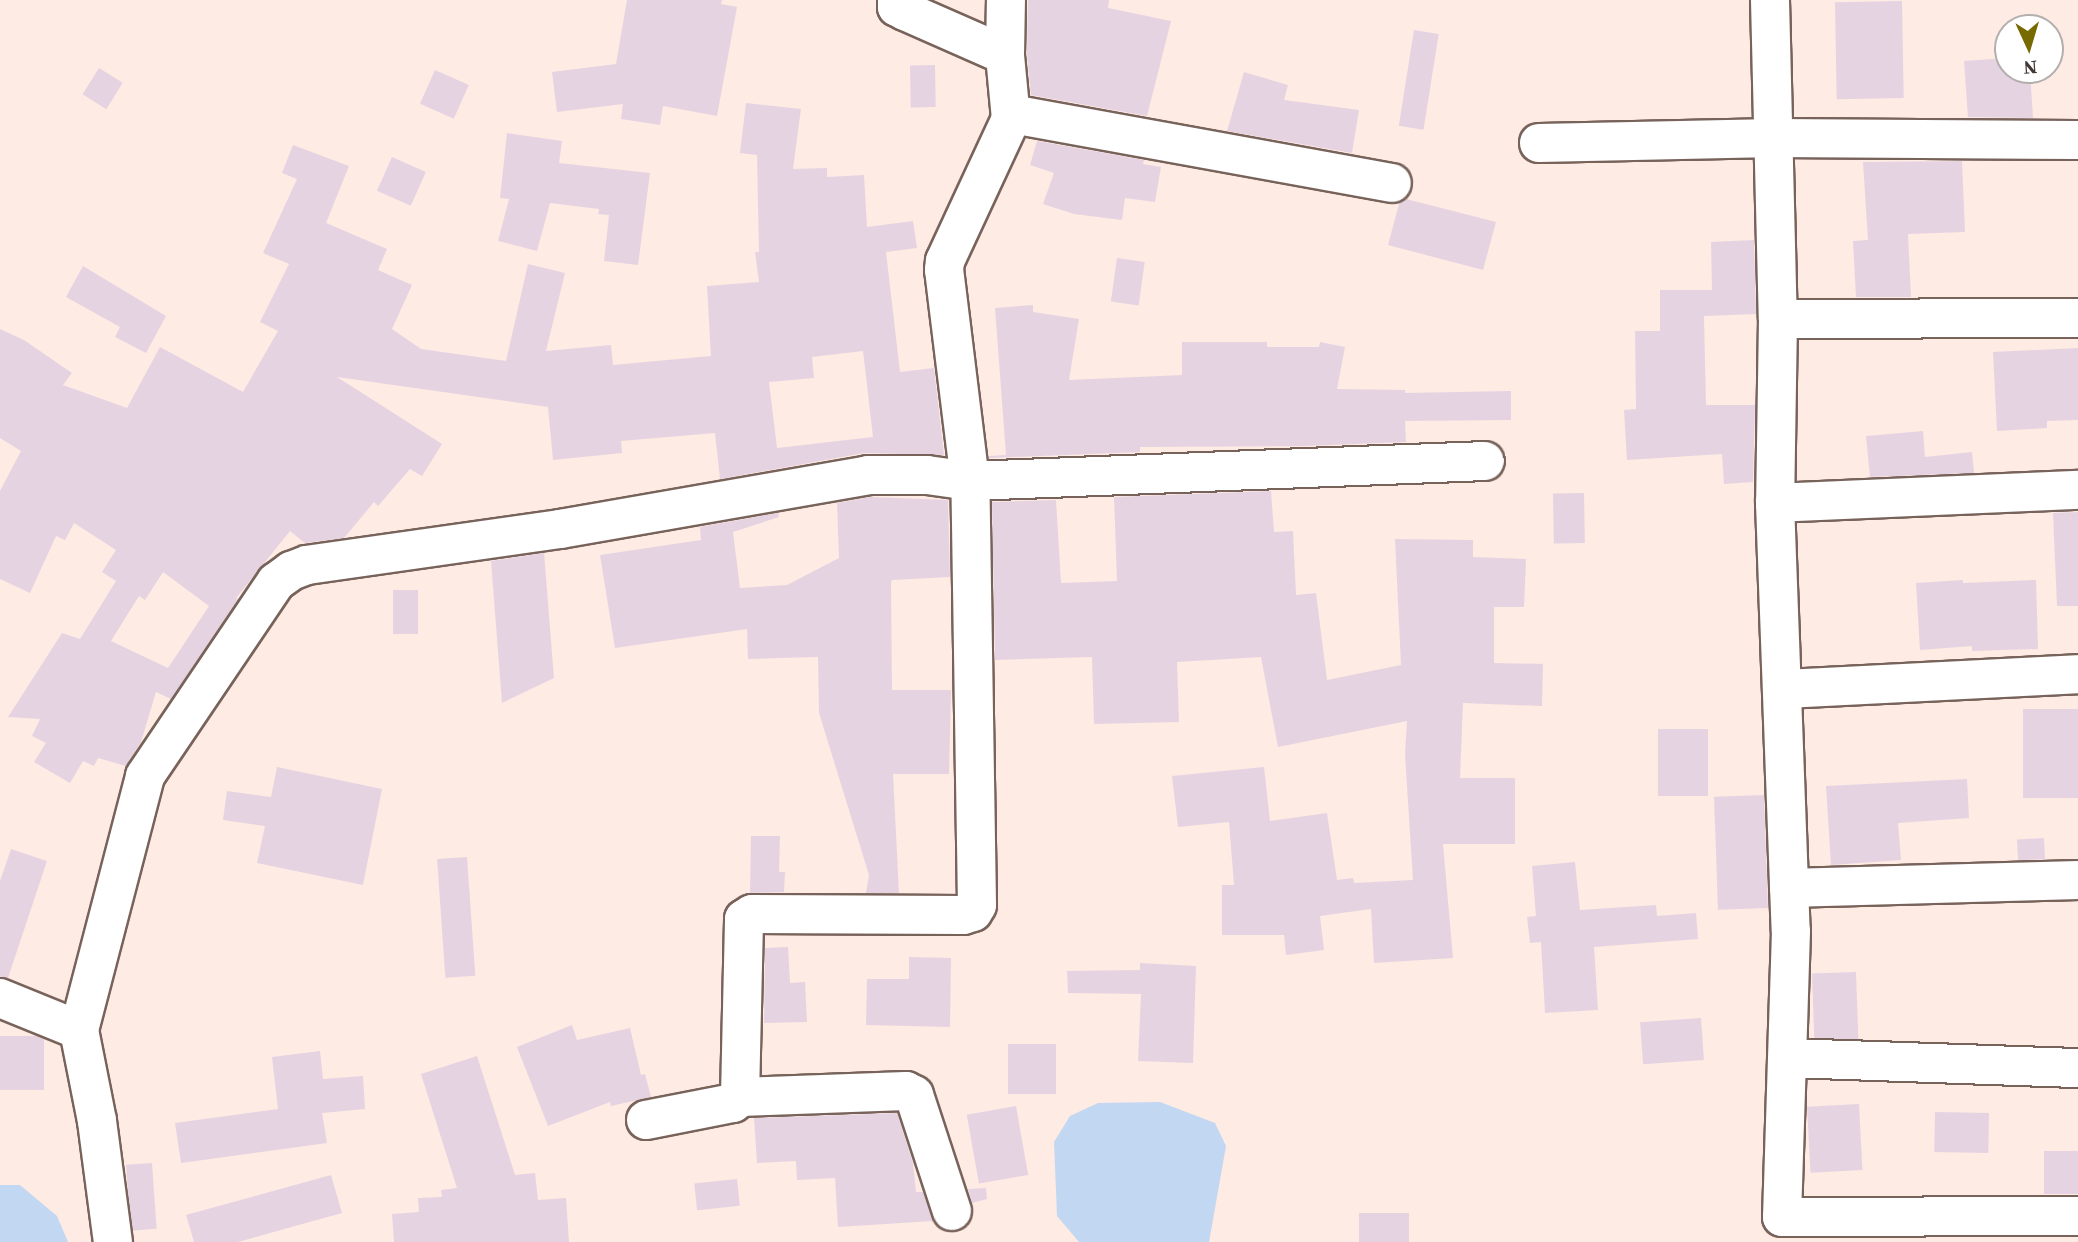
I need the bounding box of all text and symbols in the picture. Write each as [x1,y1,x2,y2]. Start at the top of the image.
north arrow [1994,14,2064,84]
text: N [2023,55,2038,81]

